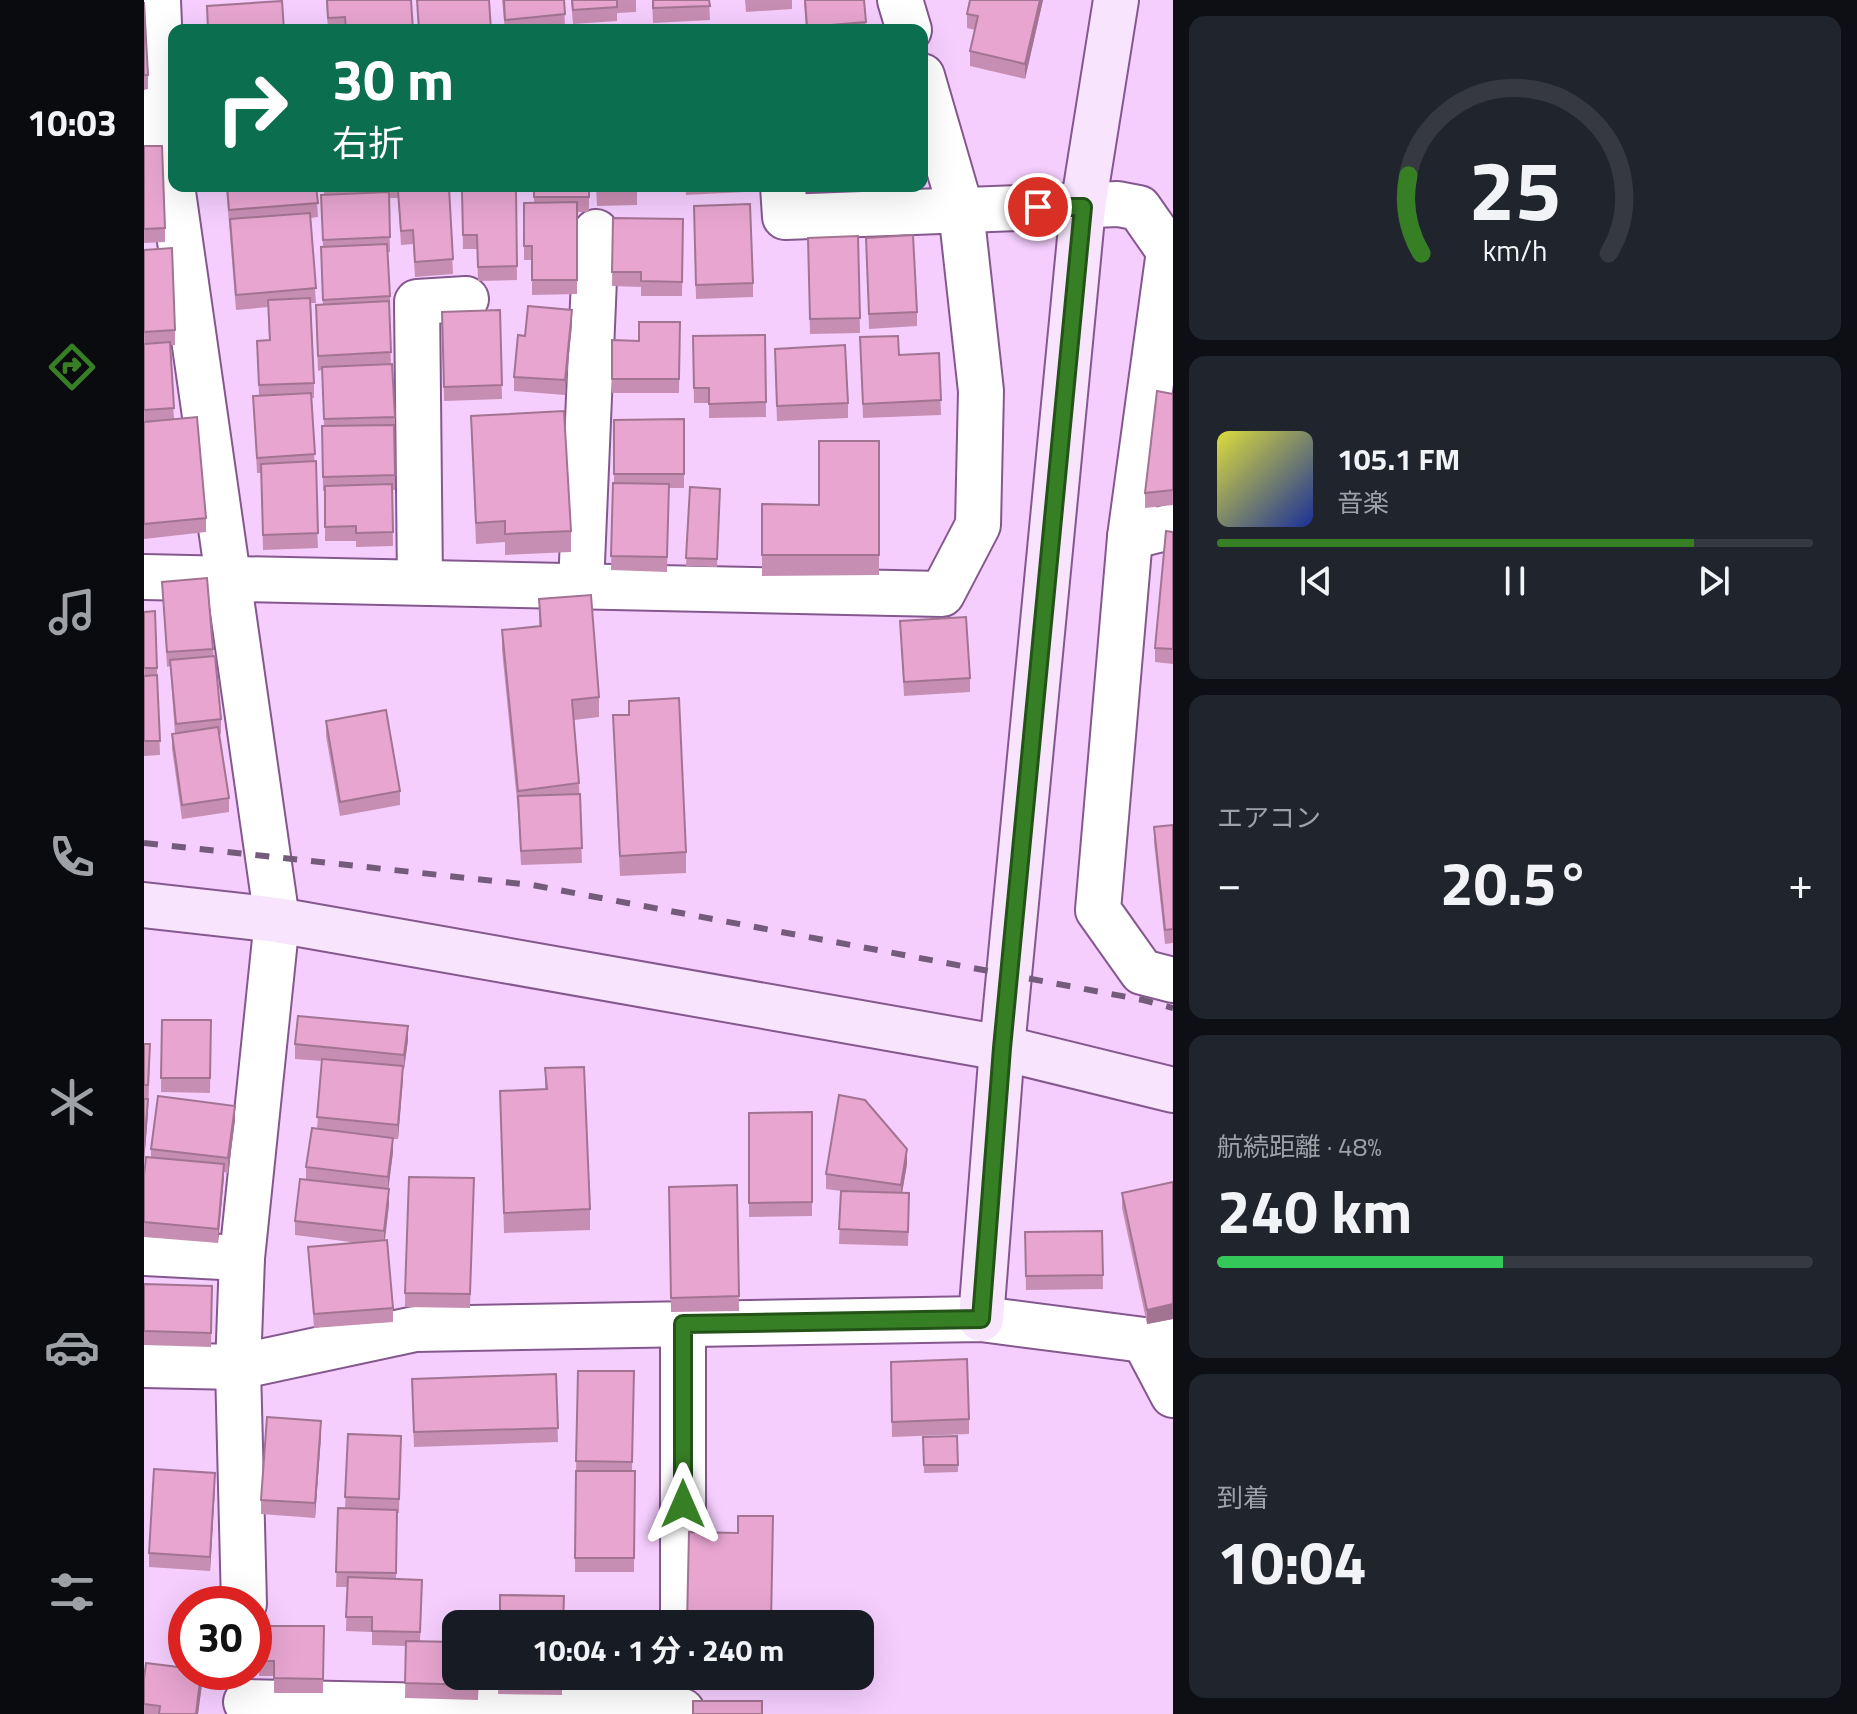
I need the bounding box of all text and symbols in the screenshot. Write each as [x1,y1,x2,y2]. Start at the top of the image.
text: 30 m [332,37,454,122]
icon: right [200,56,304,160]
text: 10:03 [27,95,117,150]
text: 右折 [332,115,404,170]
text: 25 [1468,125,1562,251]
pin [1004,173,1072,241]
icon: arrive [1016,185,1060,229]
text: km/h [1483,229,1547,272]
icon: directions [44,339,100,395]
text: 105.1 FM [1337,436,1460,482]
text: 音楽 [1337,483,1389,522]
icon: previous [1294,559,1338,603]
icon: pause [1493,559,1537,603]
icon: next [1692,559,1736,603]
icon: music [44,584,100,640]
text: エアコン [1217,798,1321,837]
icon: phone [44,829,100,885]
text: 20.5° [1440,837,1590,928]
text: − [1217,849,1242,916]
text: + [1788,849,1813,916]
icon: climate [44,1074,100,1130]
text: 航続距離 · 48% [1217,1127,1382,1166]
text: 240 km [1217,1165,1412,1256]
icon: car [44,1319,100,1375]
position arrow [641,1462,725,1546]
text: 到着 [1217,1478,1269,1517]
text: 10:04 [1217,1516,1367,1607]
icon: filters [44,1564,100,1620]
speed limit sign: 30 [168,1586,272,1690]
text: 10:04 · 1 分 · 240 m [532,1627,784,1673]

